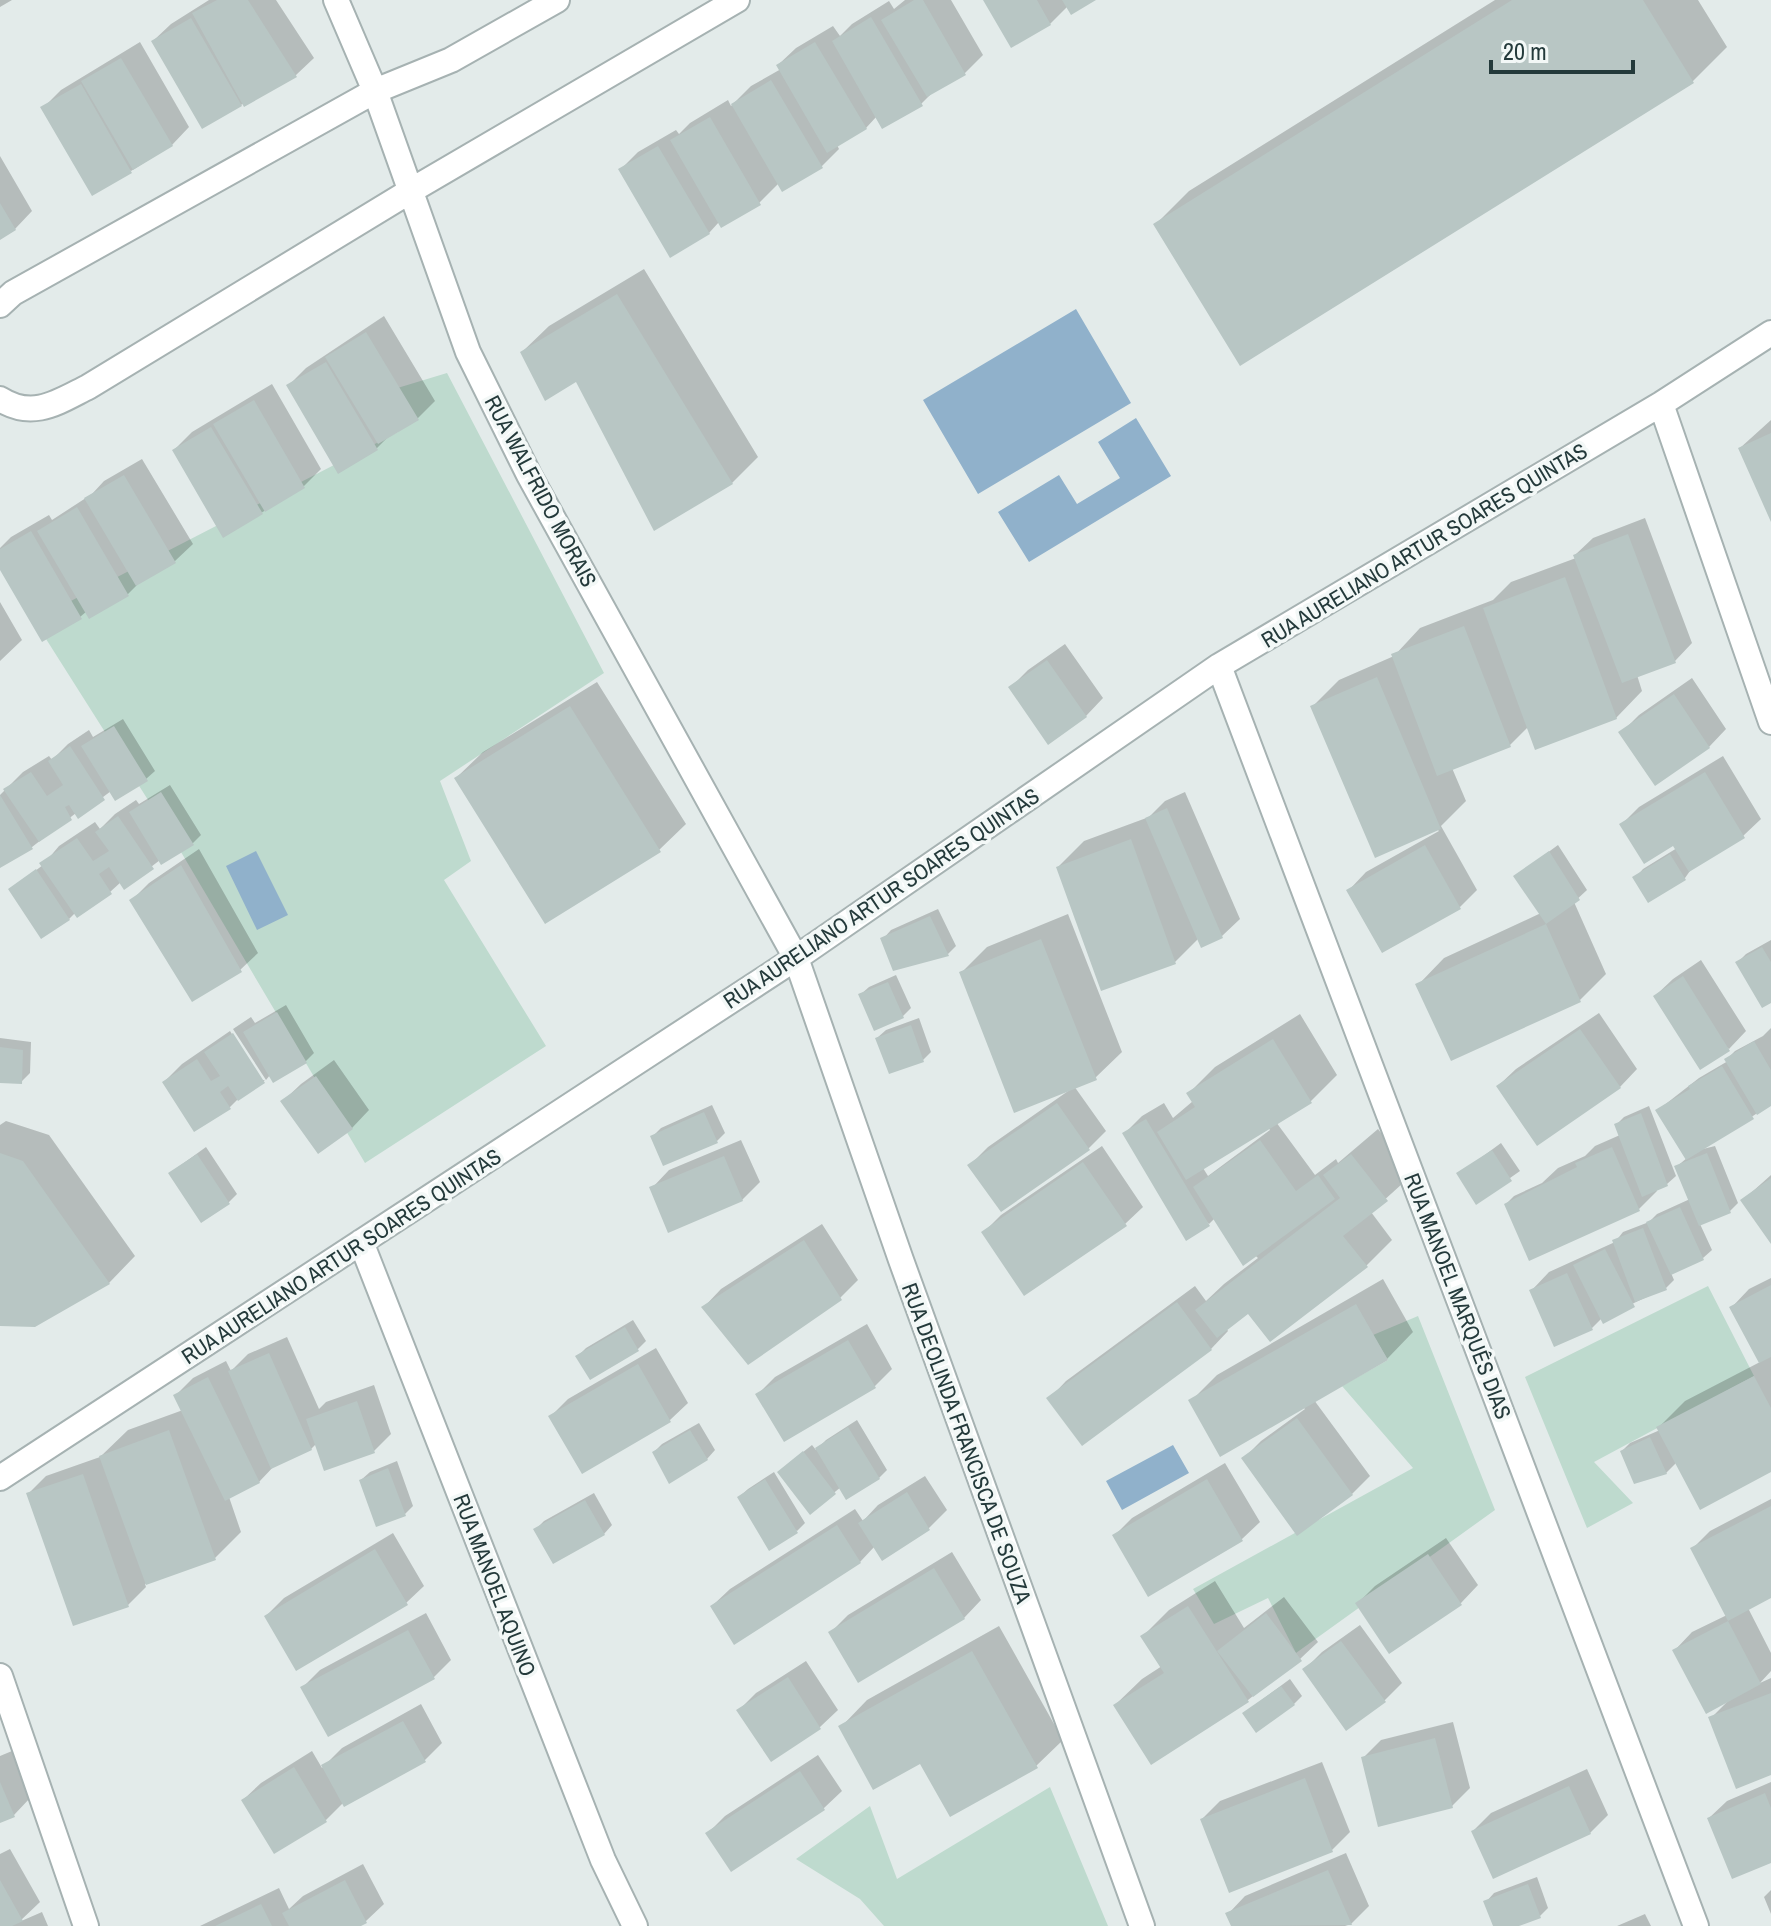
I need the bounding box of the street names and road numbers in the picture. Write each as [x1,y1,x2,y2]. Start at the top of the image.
street label: RUA WALFRIDO MORAIS [478,390,604,592]
street label: RUA AURELIANO ARTUR SOARES QUINTAS [1255,435,1593,655]
street label: RUA AURELIANO ARTUR SOARES QUINTAS [717,781,1045,1015]
street label: RUA AURELIANO ARTUR SOARES QUINTAS [175,1141,507,1371]
street label: RUA MANOEL MARQUÊS DIAS [1397,1169,1519,1423]
street label: RUA DEOLINDA FRANCISCA DE SOUZA [895,1279,1039,1608]
street label: RUA MANOEL AQUINO [446,1490,544,1680]

